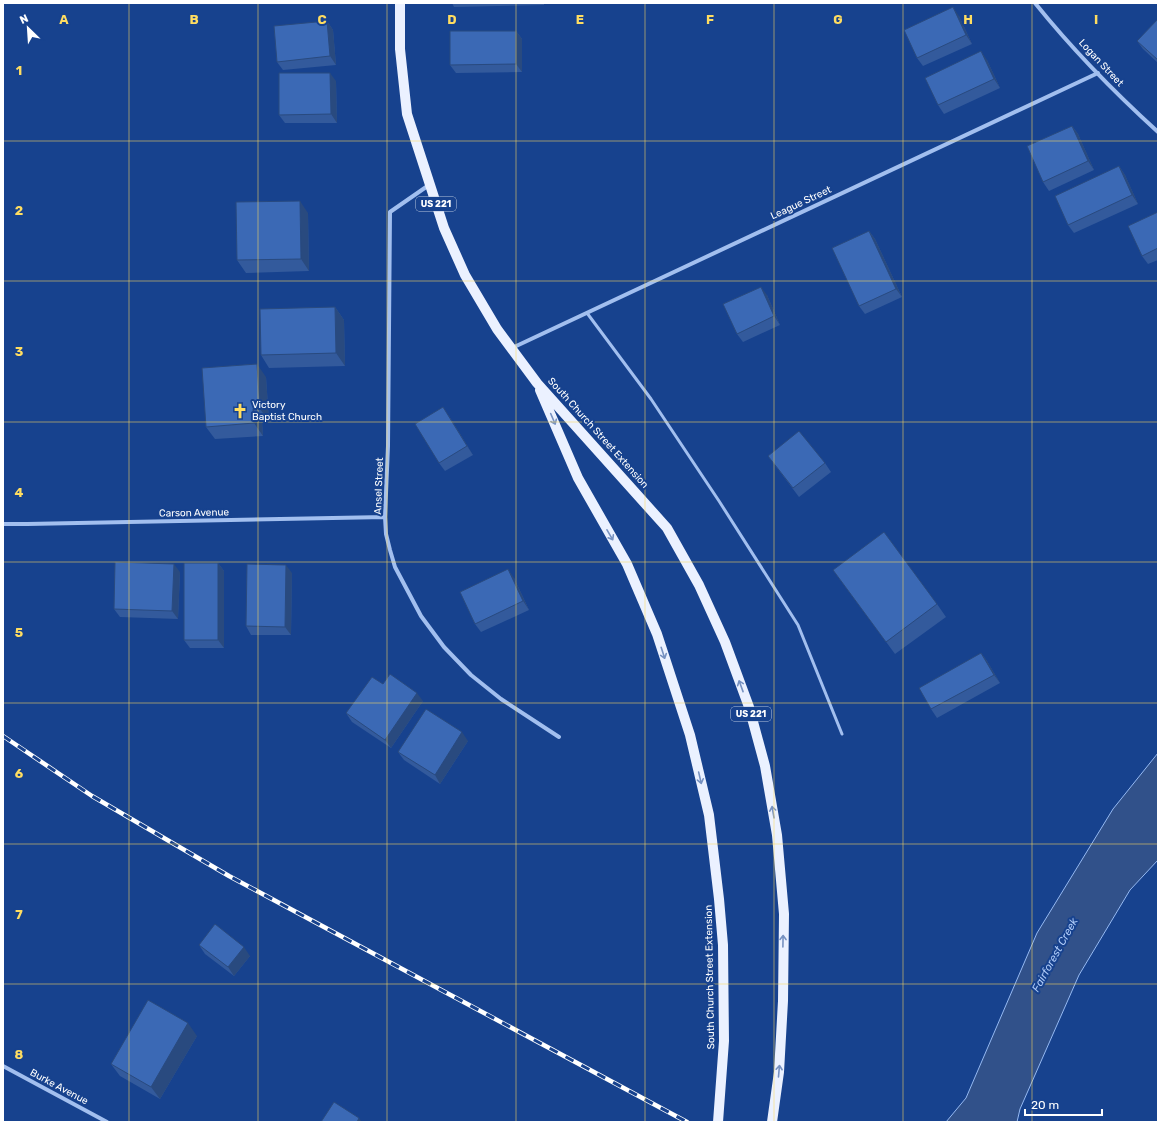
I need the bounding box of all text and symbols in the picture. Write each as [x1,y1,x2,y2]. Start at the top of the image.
north arrow [8,8,48,48]
text: N [18,12,30,27]
text: A [59,12,69,27]
text: B [189,12,199,27]
text: C [317,12,327,27]
text: D [447,12,457,27]
text: E [576,12,584,27]
text: F [706,12,714,27]
text: G [833,12,843,27]
text: H [963,12,973,27]
text: I [1094,12,1098,27]
street label: Logan Street [1076,37,1126,89]
text: 1 [16,63,22,78]
street label: League Street [769,184,833,222]
road number: US 221 [416,197,456,211]
text: 2 [15,203,23,218]
text: 3 [15,344,24,359]
street label: South Church Street Extension [545,375,651,491]
place label: Victory Baptist Church [252,399,322,423]
church icon: Victory Baptist Church [231,402,249,420]
one-way arrow [549,412,557,424]
street label: Ansel Street [372,457,386,515]
text: 4 [15,485,24,500]
street label: Carson Avenue [159,506,230,520]
one-way arrow [607,529,615,541]
text: 5 [15,625,23,640]
one-way arrow [660,646,667,659]
one-way arrow [737,680,745,692]
road number: US 221 [731,707,771,721]
text: 6 [15,766,24,781]
one-way arrow [697,771,704,784]
one-way arrow [769,805,777,818]
street label: South Church Street Extension [703,905,717,1049]
text: 7 [15,907,23,922]
water label: Fairforest Creek [1029,916,1081,994]
one-way arrow [779,935,787,948]
text: 8 [15,1047,24,1062]
one-way arrow [776,1065,783,1078]
street label: Burke Avenue [28,1067,91,1108]
scale bar [1025,1091,1102,1117]
text: 20 m [1031,1098,1059,1112]

